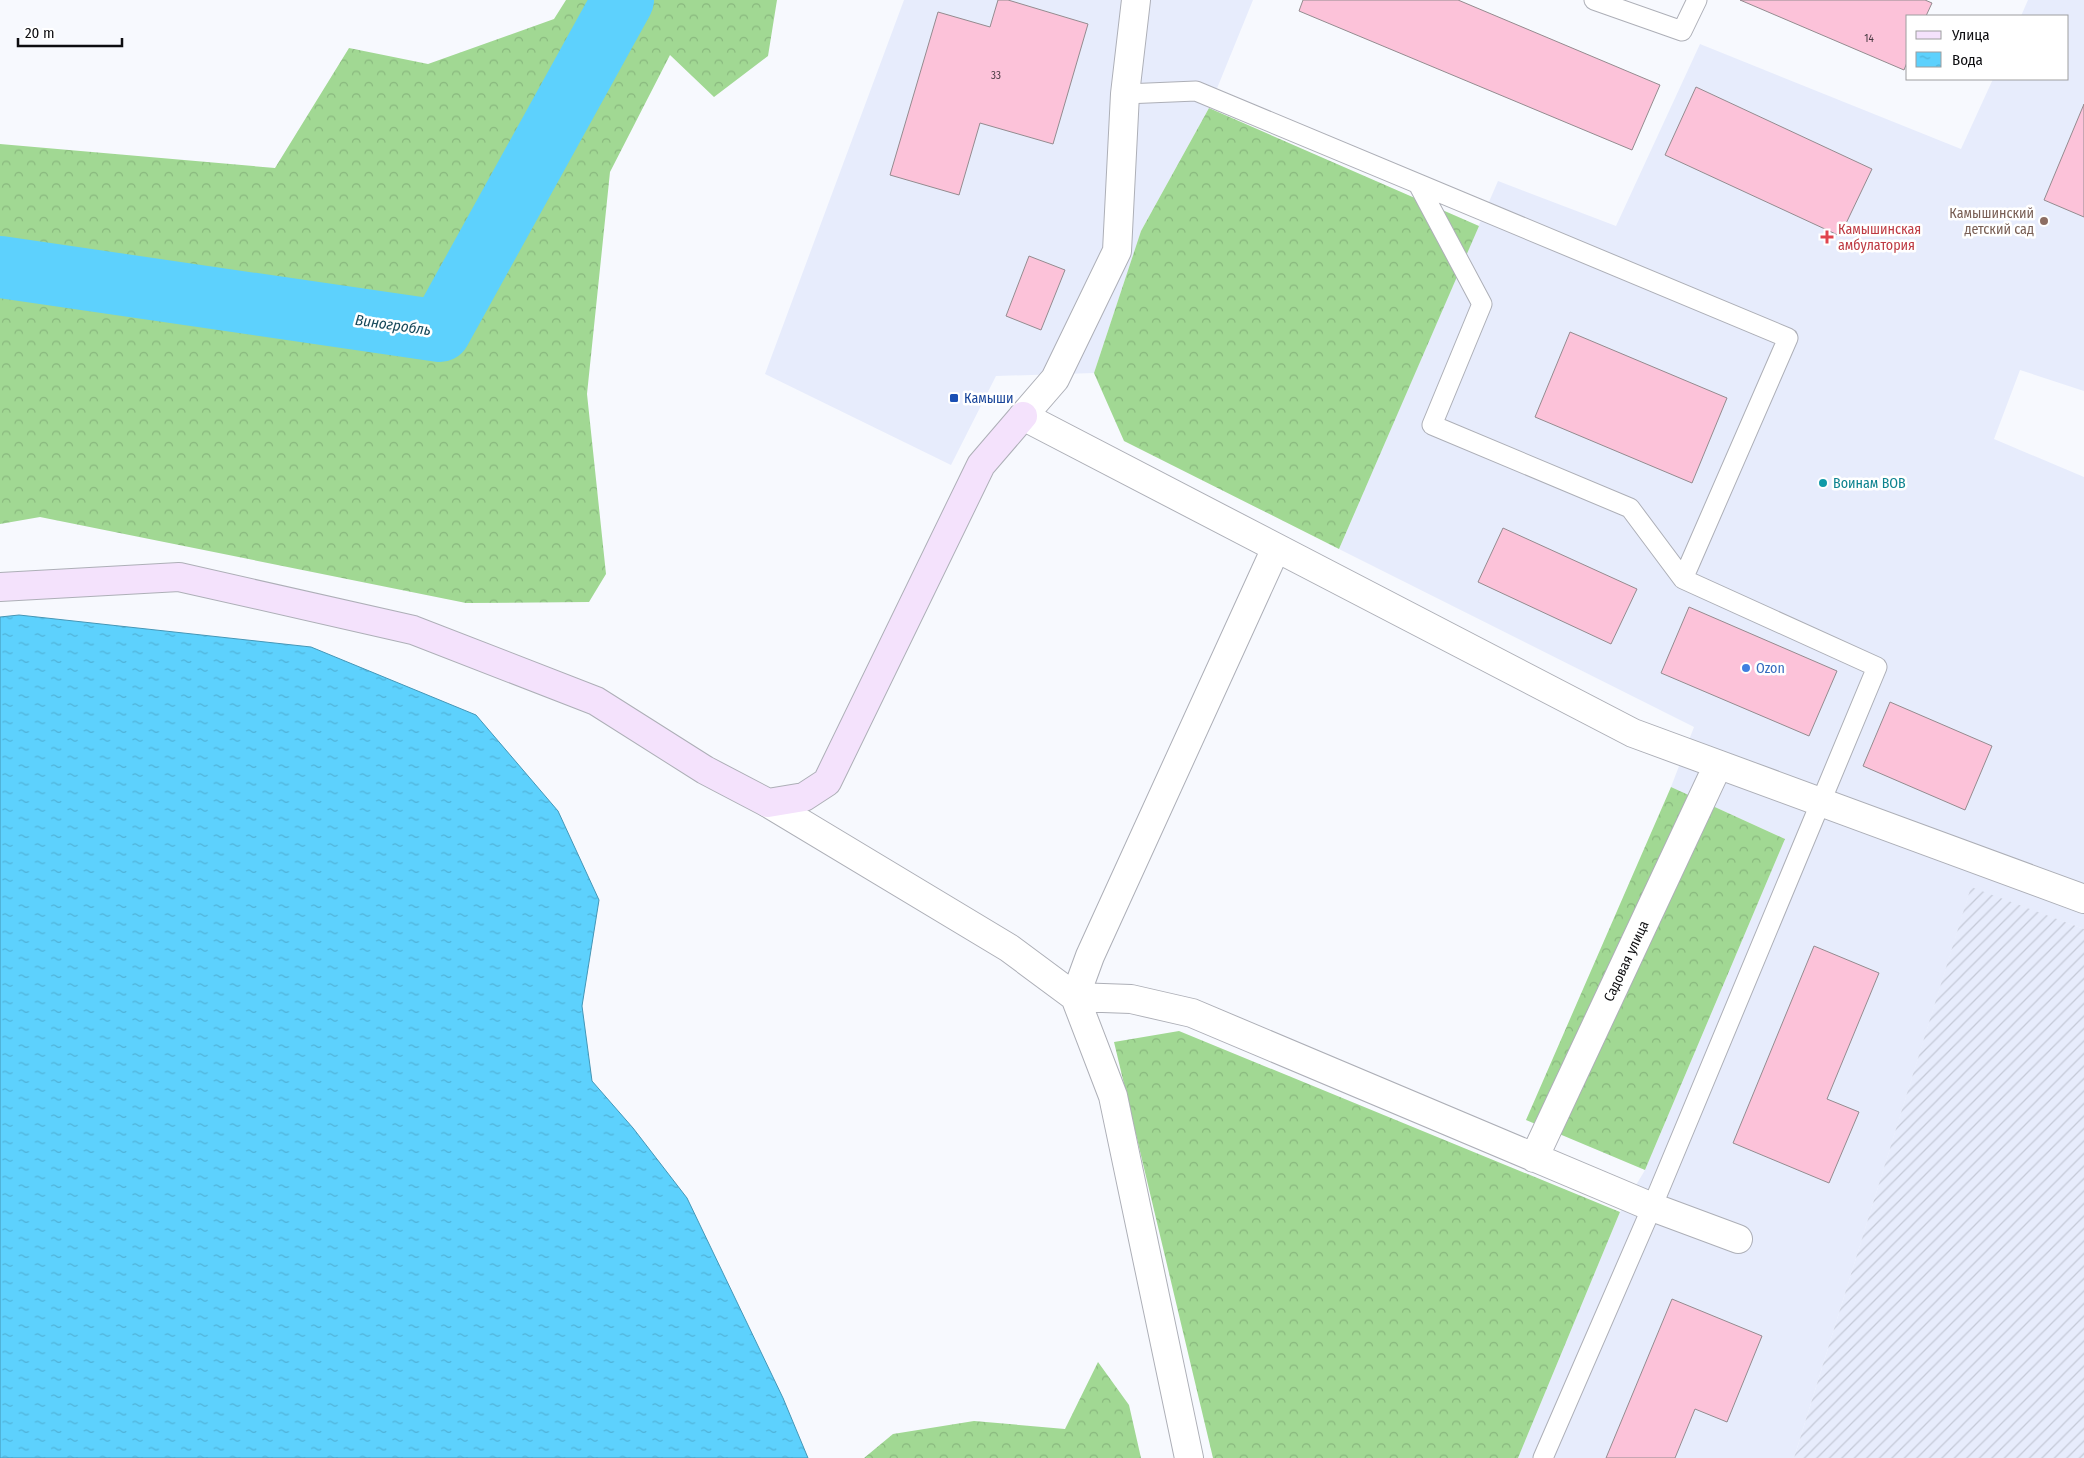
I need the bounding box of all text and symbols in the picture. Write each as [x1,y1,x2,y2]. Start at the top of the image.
scale bar [18,15,121,47]
legend [1906,15,2069,80]
text: 20 m [25,24,55,42]
text: Улица [1951,26,1990,44]
house number: 14 [1864,32,1874,45]
text: Вода [1952,51,1983,69]
house number: 33 [991,69,1001,82]
place label: Камышинский детский сад [1949,205,2034,238]
marker: Камышинский детский сад [2038,215,2050,227]
place label: Камышинская амбулатория [1838,221,1921,254]
marker: Камышинская амбулатория [1820,230,1834,244]
water label: Виногробль [354,311,432,339]
place label: Камыши [964,390,1014,407]
marker: Камыши [948,392,960,404]
place label: Воинам ВОВ [1833,475,1906,492]
marker: Воинам ВОВ [1817,477,1829,489]
place label: Ozon [1756,660,1785,677]
marker: Ozon [1740,662,1752,674]
street label: Садовая улица [1600,918,1653,1004]

